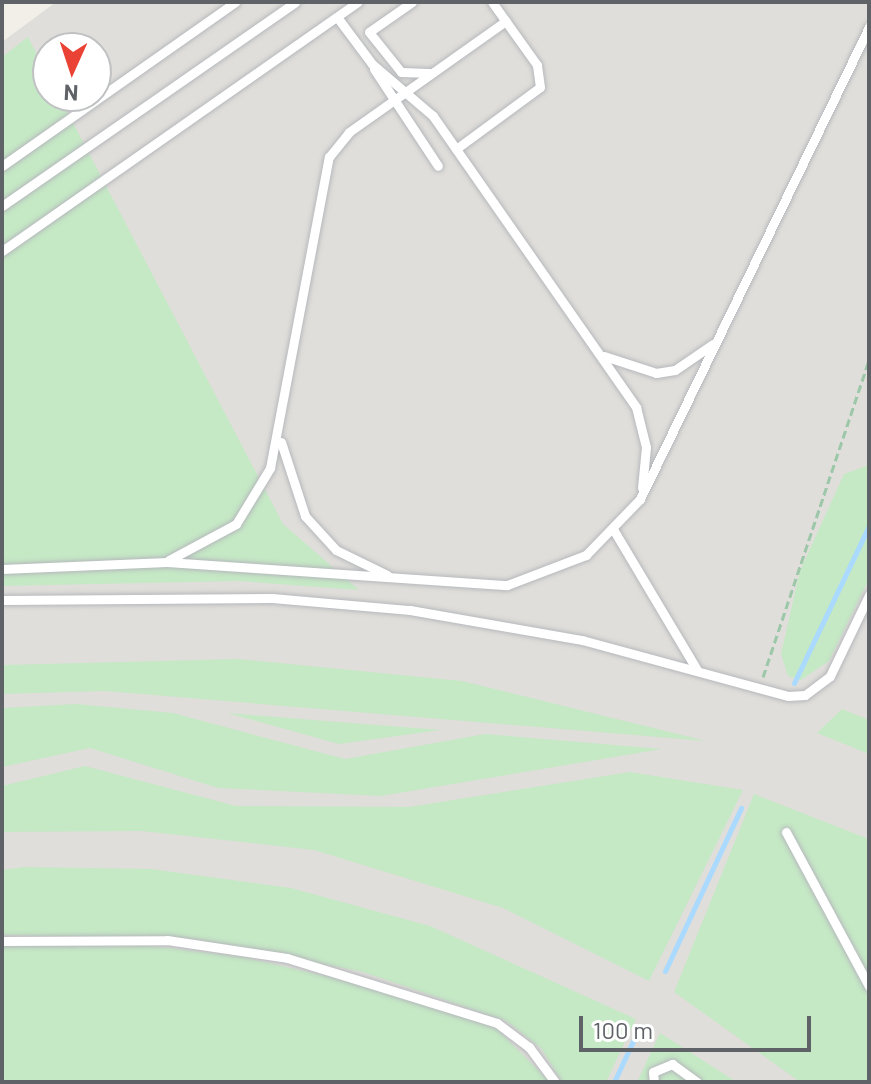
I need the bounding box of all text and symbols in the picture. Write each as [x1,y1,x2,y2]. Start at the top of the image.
north arrow [32,32,112,112]
text: N [63,81,79,107]
scale bar [583,1000,815,1050]
text: 100 m [593,1015,653,1044]

